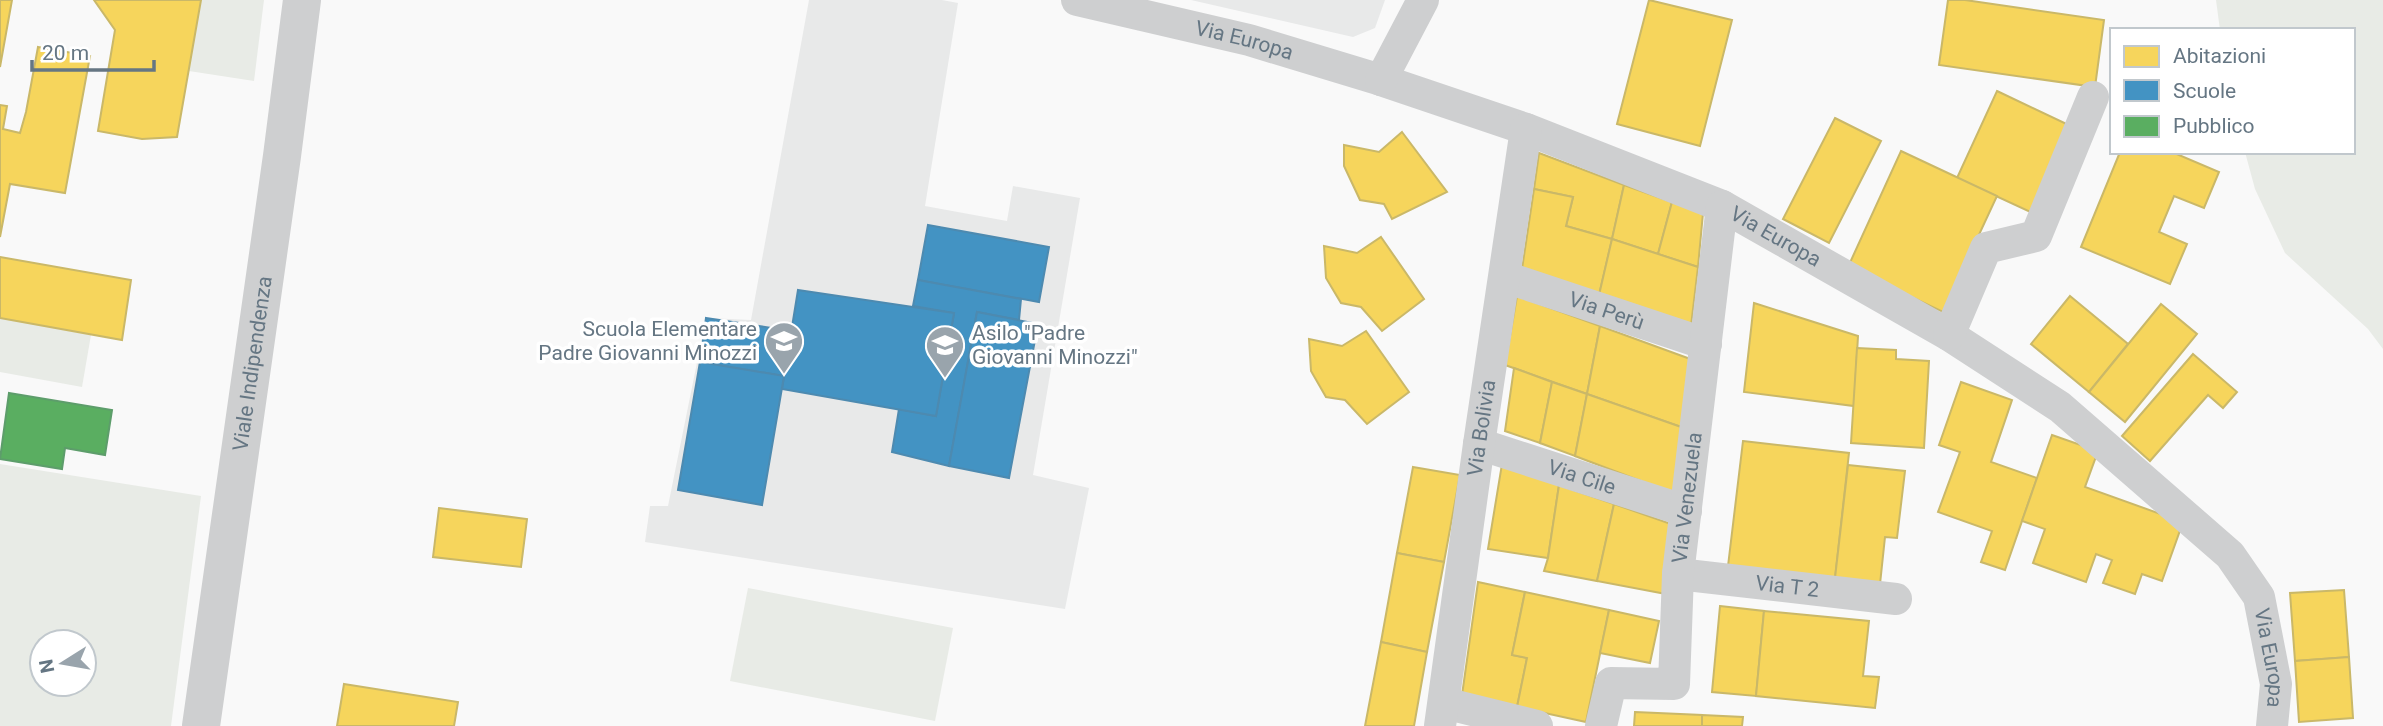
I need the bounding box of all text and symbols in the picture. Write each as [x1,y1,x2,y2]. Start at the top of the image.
street label: Via Europa [1193,16,1296,65]
scale bar [32,28,154,72]
legend [2110,28,2355,154]
text: 20 m [42,41,89,65]
text: Abitazioni [2173,44,2266,68]
text: Scuole [2173,79,2236,103]
text: Pubblico [2173,114,2255,138]
street label: Via Europa [1726,201,1825,272]
street label: Viale Indipendenza [228,274,277,453]
street label: Via Perù [1566,287,1647,335]
place label: Scuola Elementare Padre Giovanni Minozzi [538,317,757,365]
school or university icon: Scuola Elementare Padre Giovanni Minozzi [763,320,805,375]
place label: Asilo "Padre Giovanni Minozzi" [972,321,1138,369]
school or university icon: Asilo "Padre Giovanni Minozzi" [924,324,966,379]
street label: Via Bolivia [1463,378,1500,478]
street label: Via Venezuela [1667,431,1707,565]
street label: Via Cile [1545,455,1619,499]
street label: Via T 2 [1754,571,1821,602]
street label: Via Europa [2249,606,2288,709]
north arrow [28,628,98,698]
text: N [34,657,59,675]

